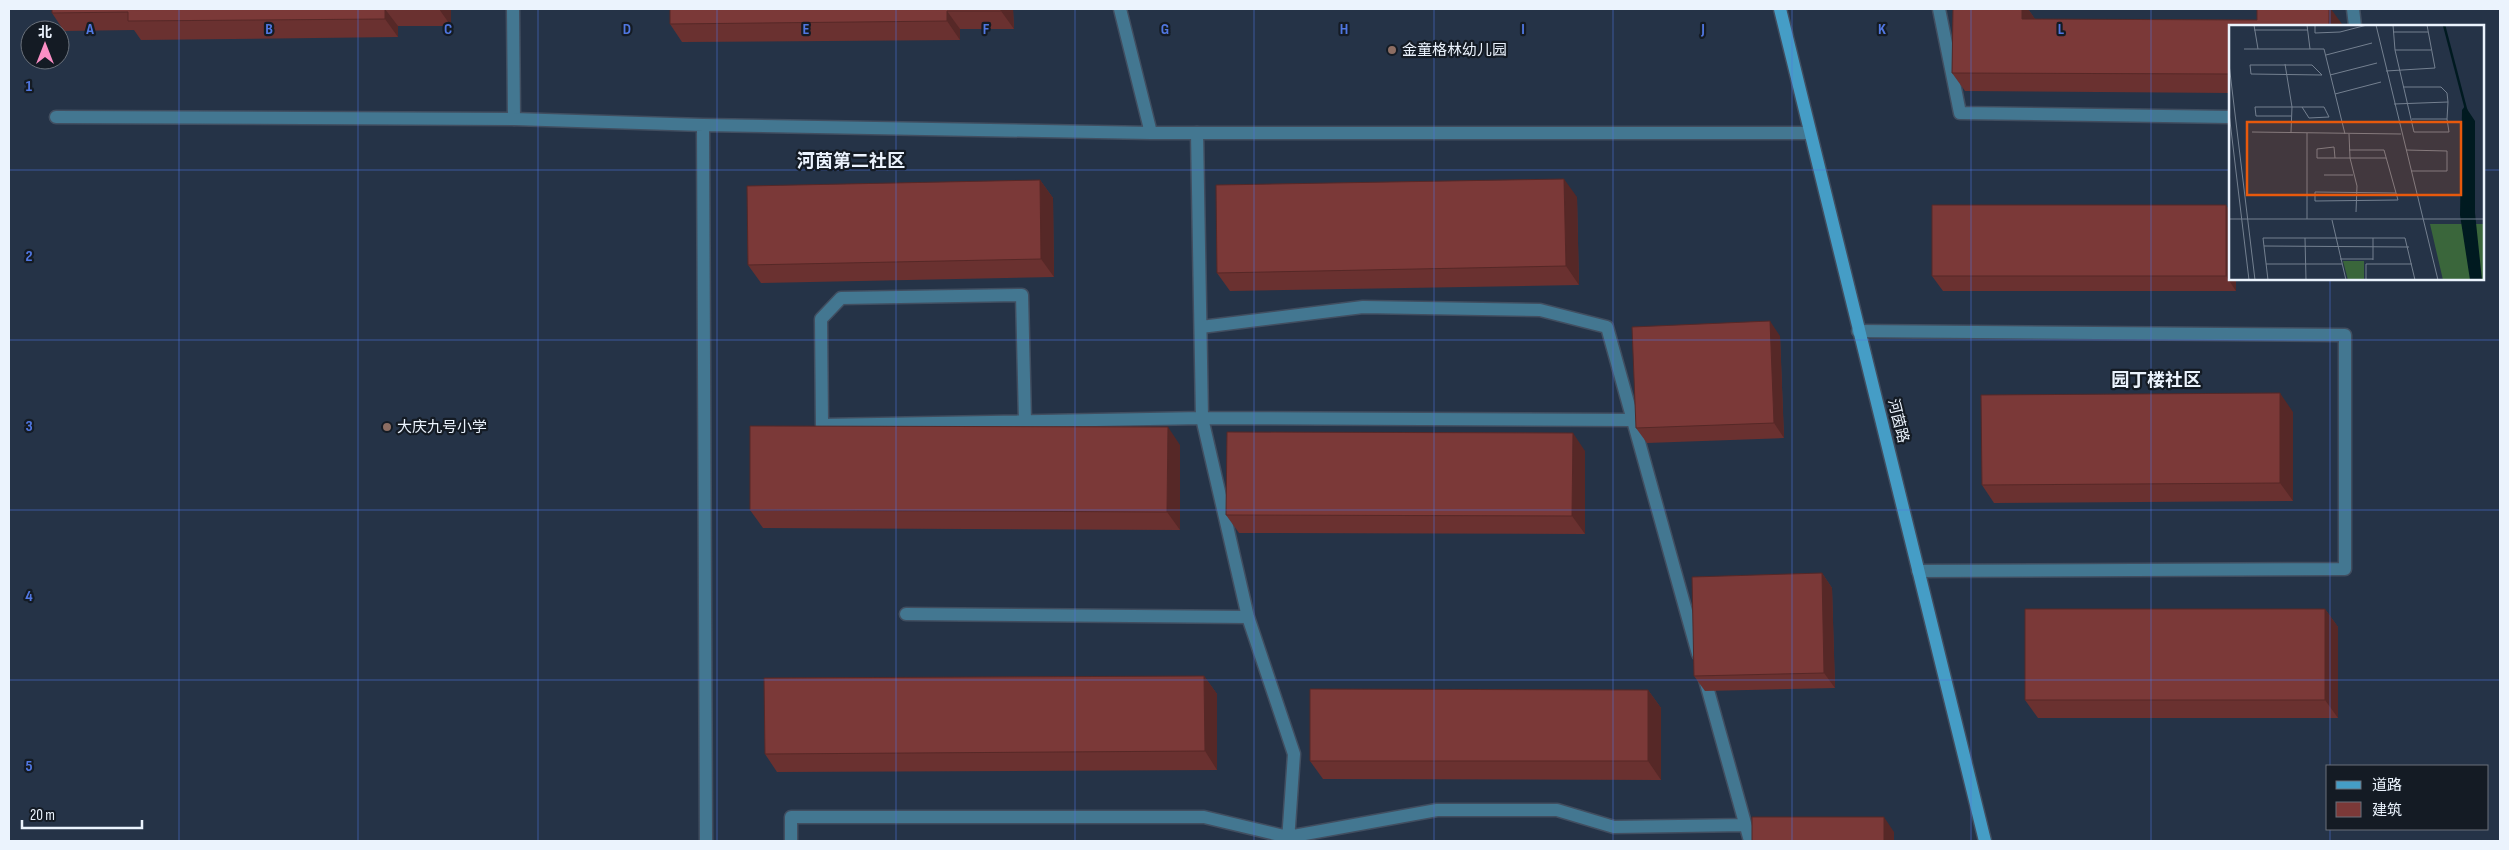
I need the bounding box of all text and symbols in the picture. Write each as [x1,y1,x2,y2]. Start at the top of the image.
north arrow [20,20,70,70]
text: A [85,20,94,39]
text: B [265,20,273,39]
text: C [444,20,452,39]
text: D [623,20,631,39]
text: E [803,20,810,39]
text: F [983,20,990,39]
text: G [1161,20,1169,39]
text: H [1340,20,1348,39]
text: I [1521,20,1525,39]
text: J [1700,20,1705,39]
text: K [1878,20,1886,39]
text: L [2058,20,2065,39]
text: 北 [38,24,52,41]
inset map [2229,25,2484,280]
place label: 金童格林幼儿园 [1402,41,1507,60]
marker: 金童格林幼儿园 [1386,44,1398,56]
text: 1 [26,77,33,96]
district label: 河茵第二社区 [797,151,905,172]
text: 2 [25,247,33,266]
district label: 园丁楼社区 [2111,370,2201,391]
street label: 河茵路 [1883,397,1913,445]
text: 3 [25,417,33,436]
place label: 大庆九号小学 [397,418,487,437]
marker: 大庆九号小学 [381,421,393,433]
text: 4 [25,587,33,606]
text: 5 [25,757,33,776]
legend [2326,765,2489,830]
text: 道路 [2372,776,2402,795]
scale bar [22,798,142,830]
text: 建筑 [2372,801,2402,820]
text: 20 m [30,806,55,825]

